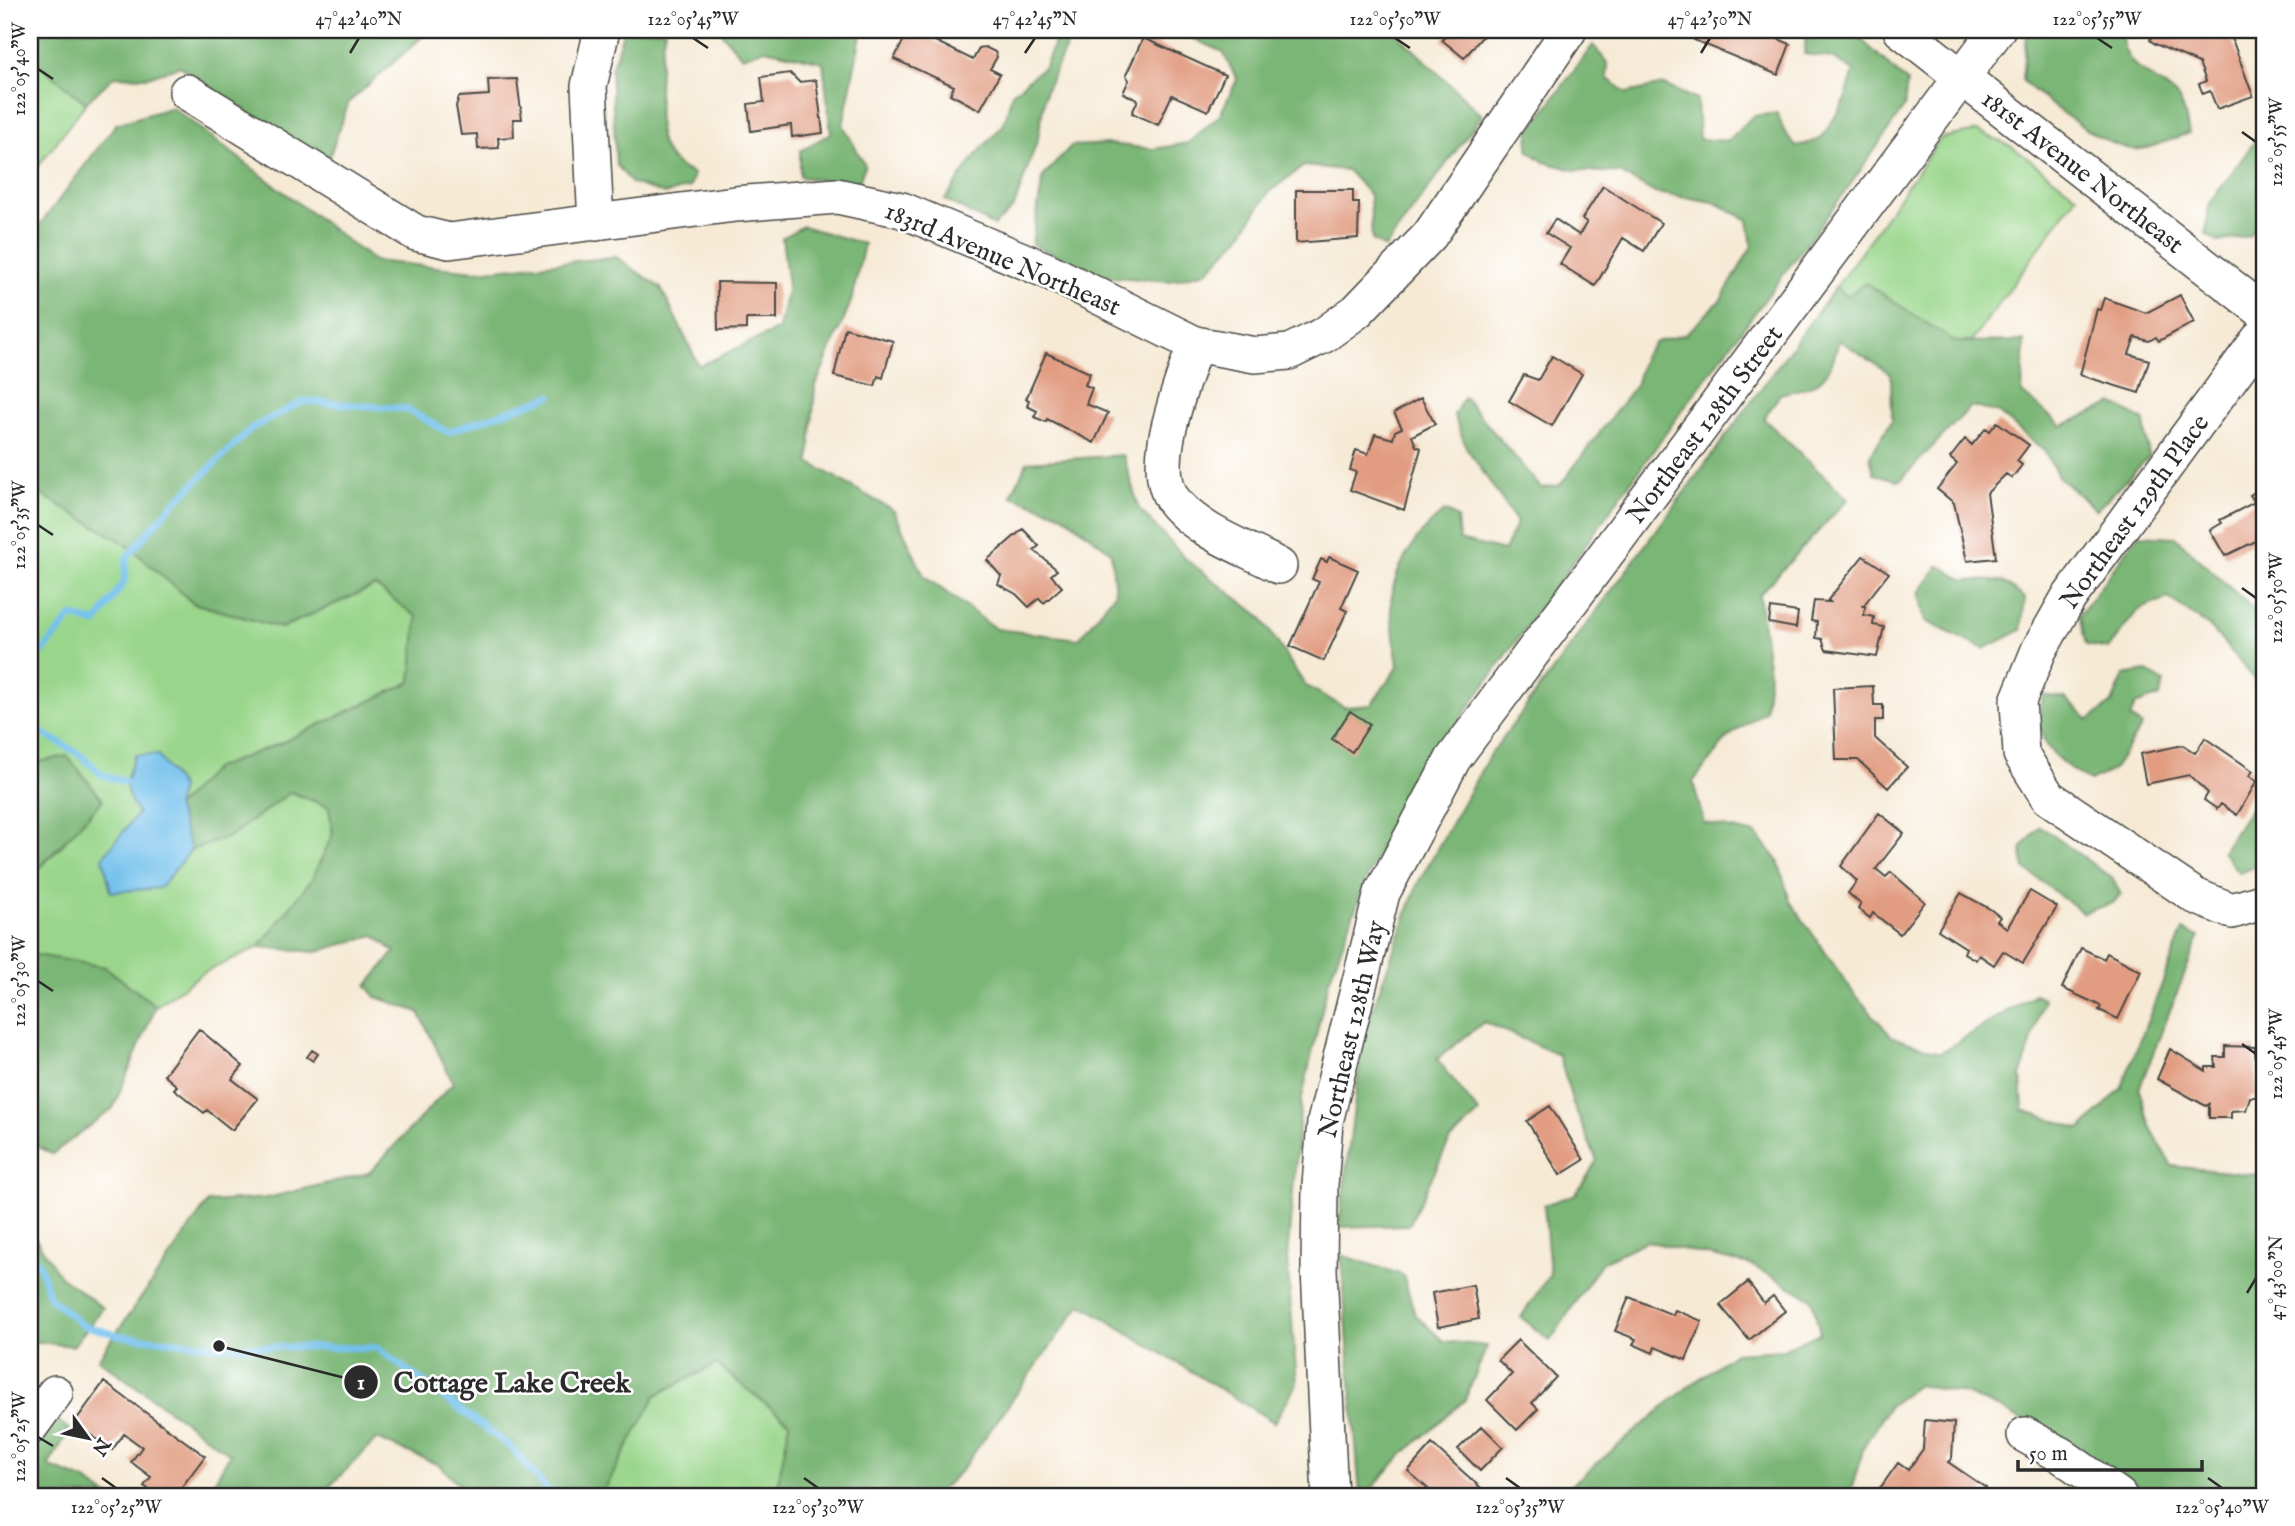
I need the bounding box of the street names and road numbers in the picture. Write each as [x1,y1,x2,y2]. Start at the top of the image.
street label: 181st Avenue Northeast [1974,83,2190,261]
street label: 183rd Avenue Northeast [880,195,1125,324]
street label: Northeast 128th Street [1620,319,1791,531]
street label: Northeast 129th Place [2053,408,2217,616]
street label: Northeast 128th Way [1311,917,1394,1141]

